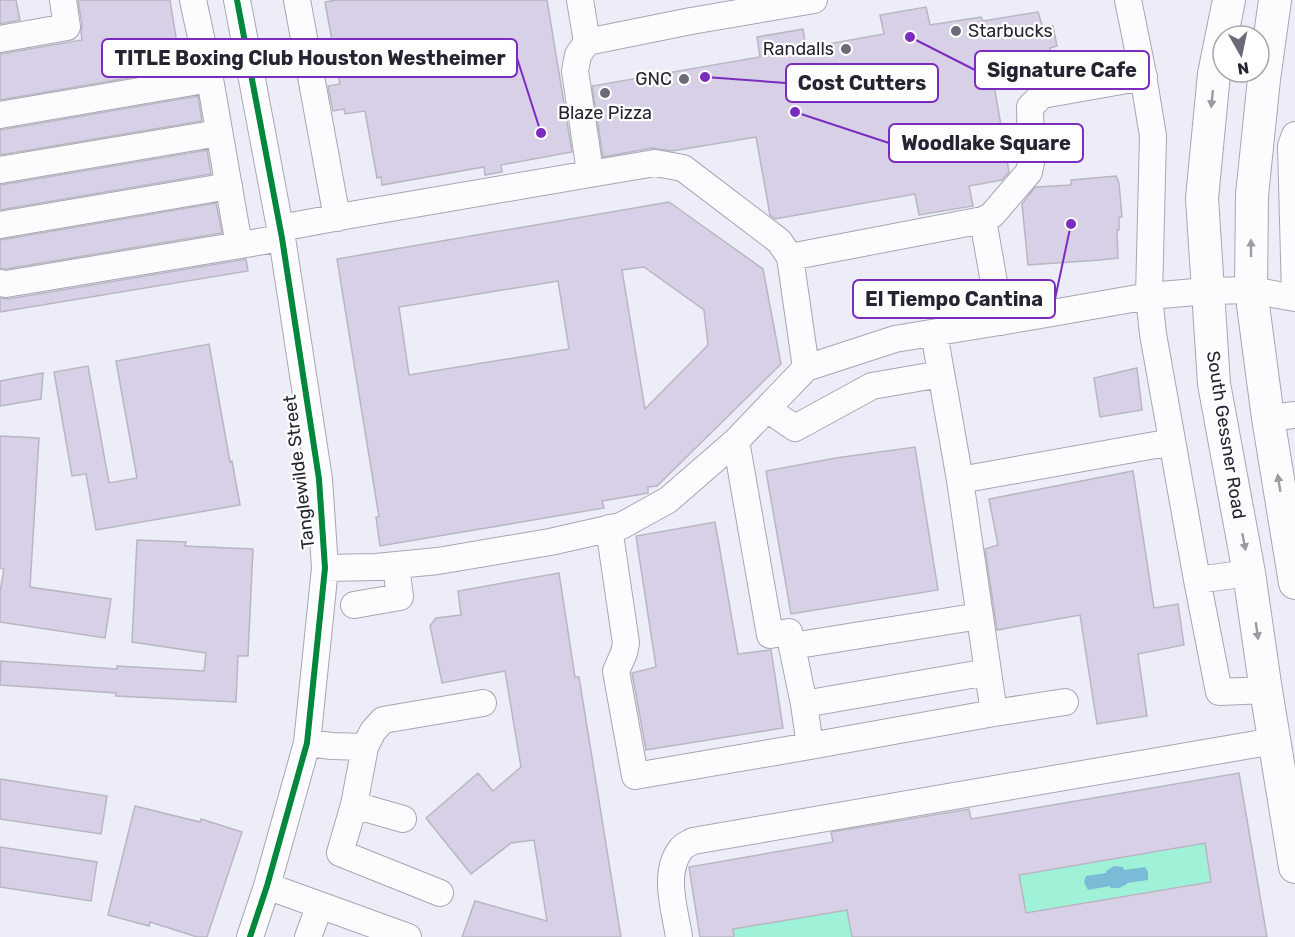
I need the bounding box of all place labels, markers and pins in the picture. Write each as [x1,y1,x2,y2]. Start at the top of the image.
place label: Starbucks [968,20,1053,42]
marker: Starbucks [949,24,963,38]
place label: Randalls [763,38,834,60]
callout: TITLE Boxing Club Houston Westheimer [102,39,517,77]
marker: Randalls [839,42,853,56]
callout: Signature Cafe [975,51,1149,89]
callout: Cost Cutters [786,64,938,102]
place label: GNC [635,68,672,90]
marker: GNC [677,72,691,86]
marker: Blaze Pizza [598,86,612,100]
place label: Blaze Pizza [558,102,652,124]
callout: Woodlake Square [889,124,1083,162]
callout: El Tiempo Cantina [853,280,1055,318]

